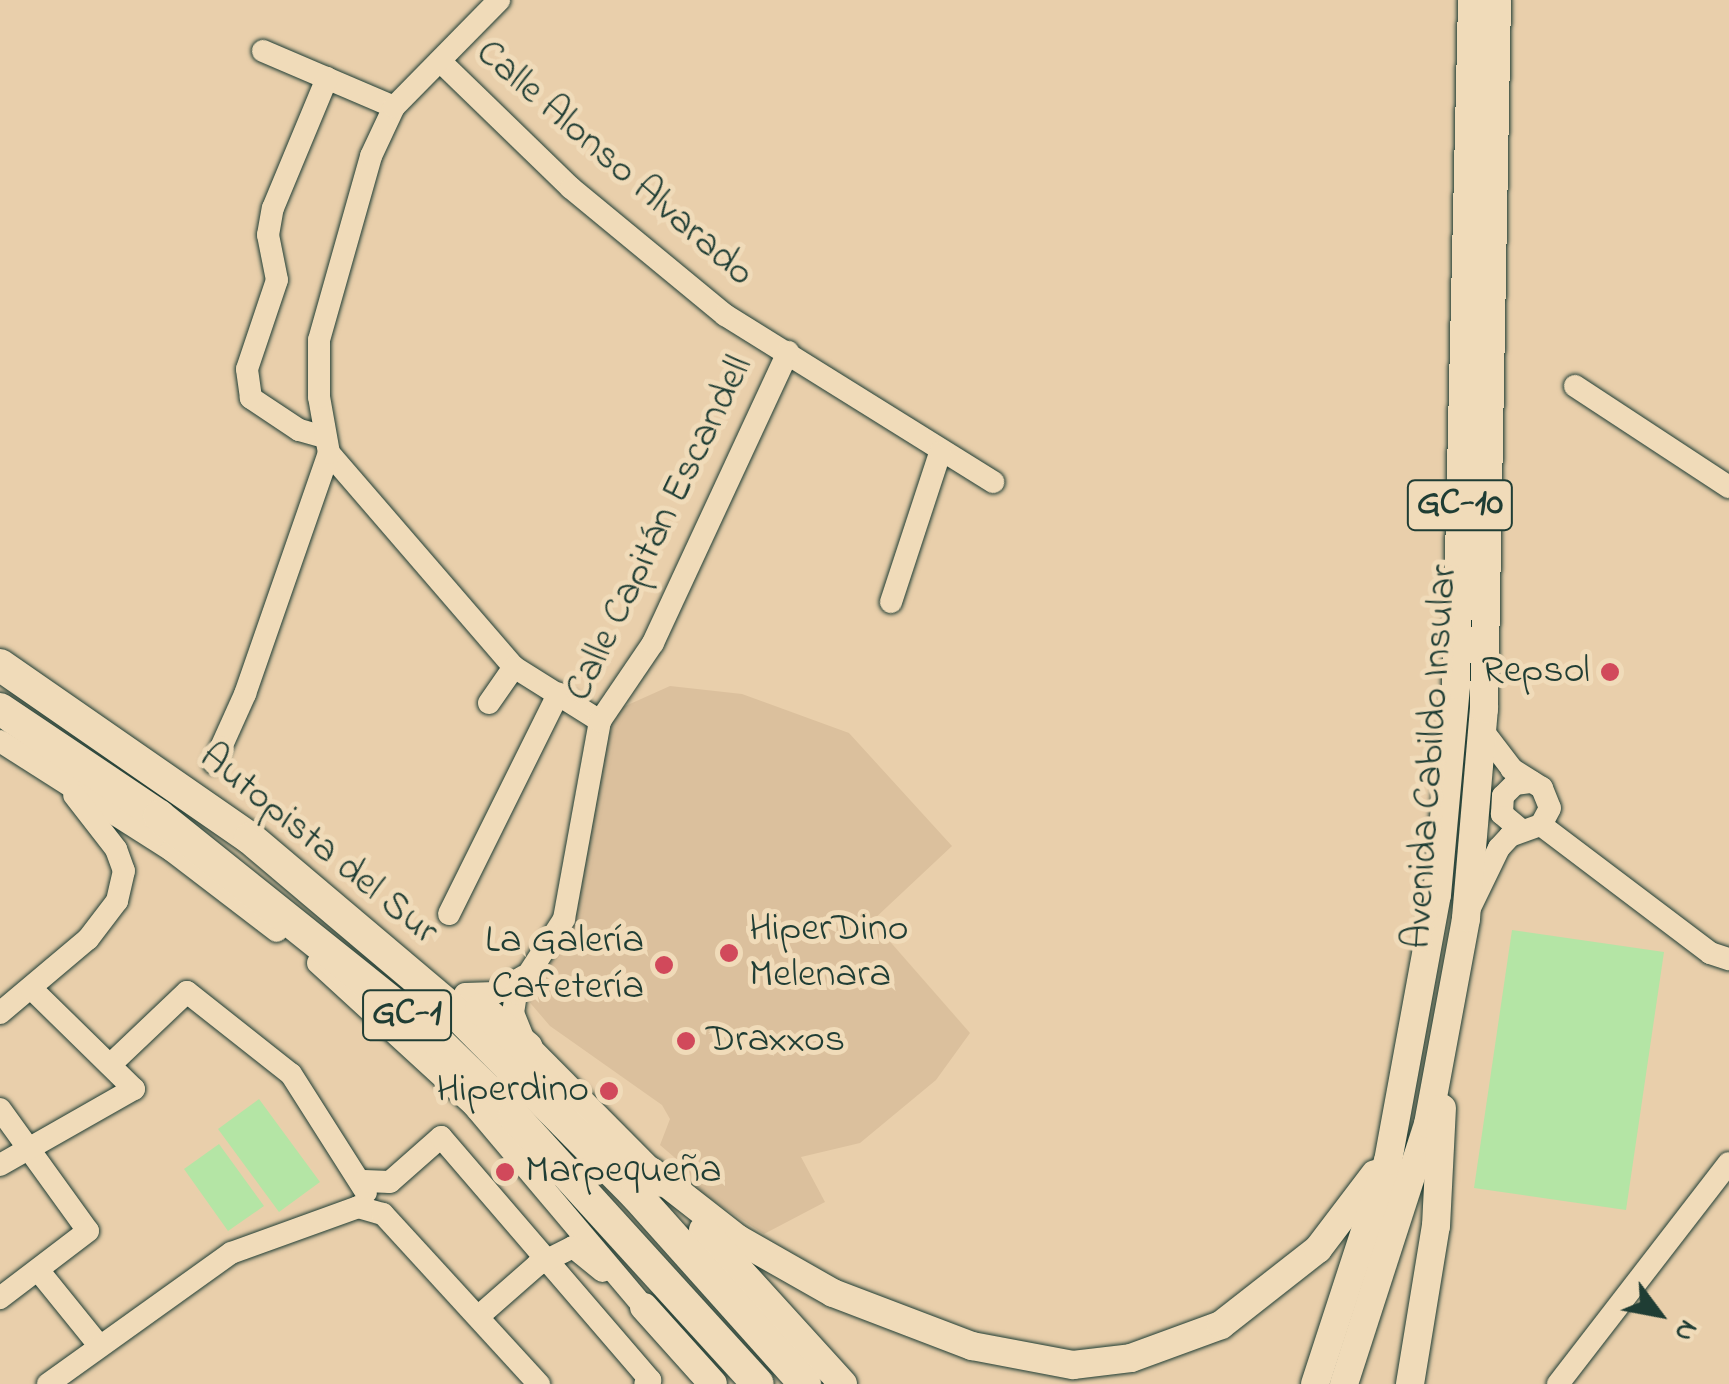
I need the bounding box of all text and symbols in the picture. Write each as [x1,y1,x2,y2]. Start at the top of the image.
street label: Calle Alonso Alvarado [465,30,763,298]
street label: Calle Capitán Escandell [555,348,765,710]
road number: GC-10 [1405,472,1515,538]
street label: Avenida Cabildo Insular [1395,563,1469,951]
place label: Repsol [1482,648,1590,696]
marker: Repsol [1599,661,1621,683]
street label: Autopista del Sur [189,734,447,956]
place label: HiperDino Melenara [749,906,909,1000]
place label: La Galería Cafetería [485,918,644,1012]
marker: HiperDino Melenara [718,942,740,964]
marker: La Galería Cafetería [653,954,675,976]
road number: GC-1 [362,982,452,1048]
place label: Draxxos [706,1017,845,1065]
marker: Draxxos [675,1030,697,1052]
place label: Hiperdino [436,1067,589,1115]
marker: Hiperdino [598,1080,620,1102]
place label: Marpequeña [525,1148,722,1196]
marker: Marpequeña [494,1161,516,1183]
north arrow [1609,1264,1709,1364]
text: N [1662,1311,1707,1349]

